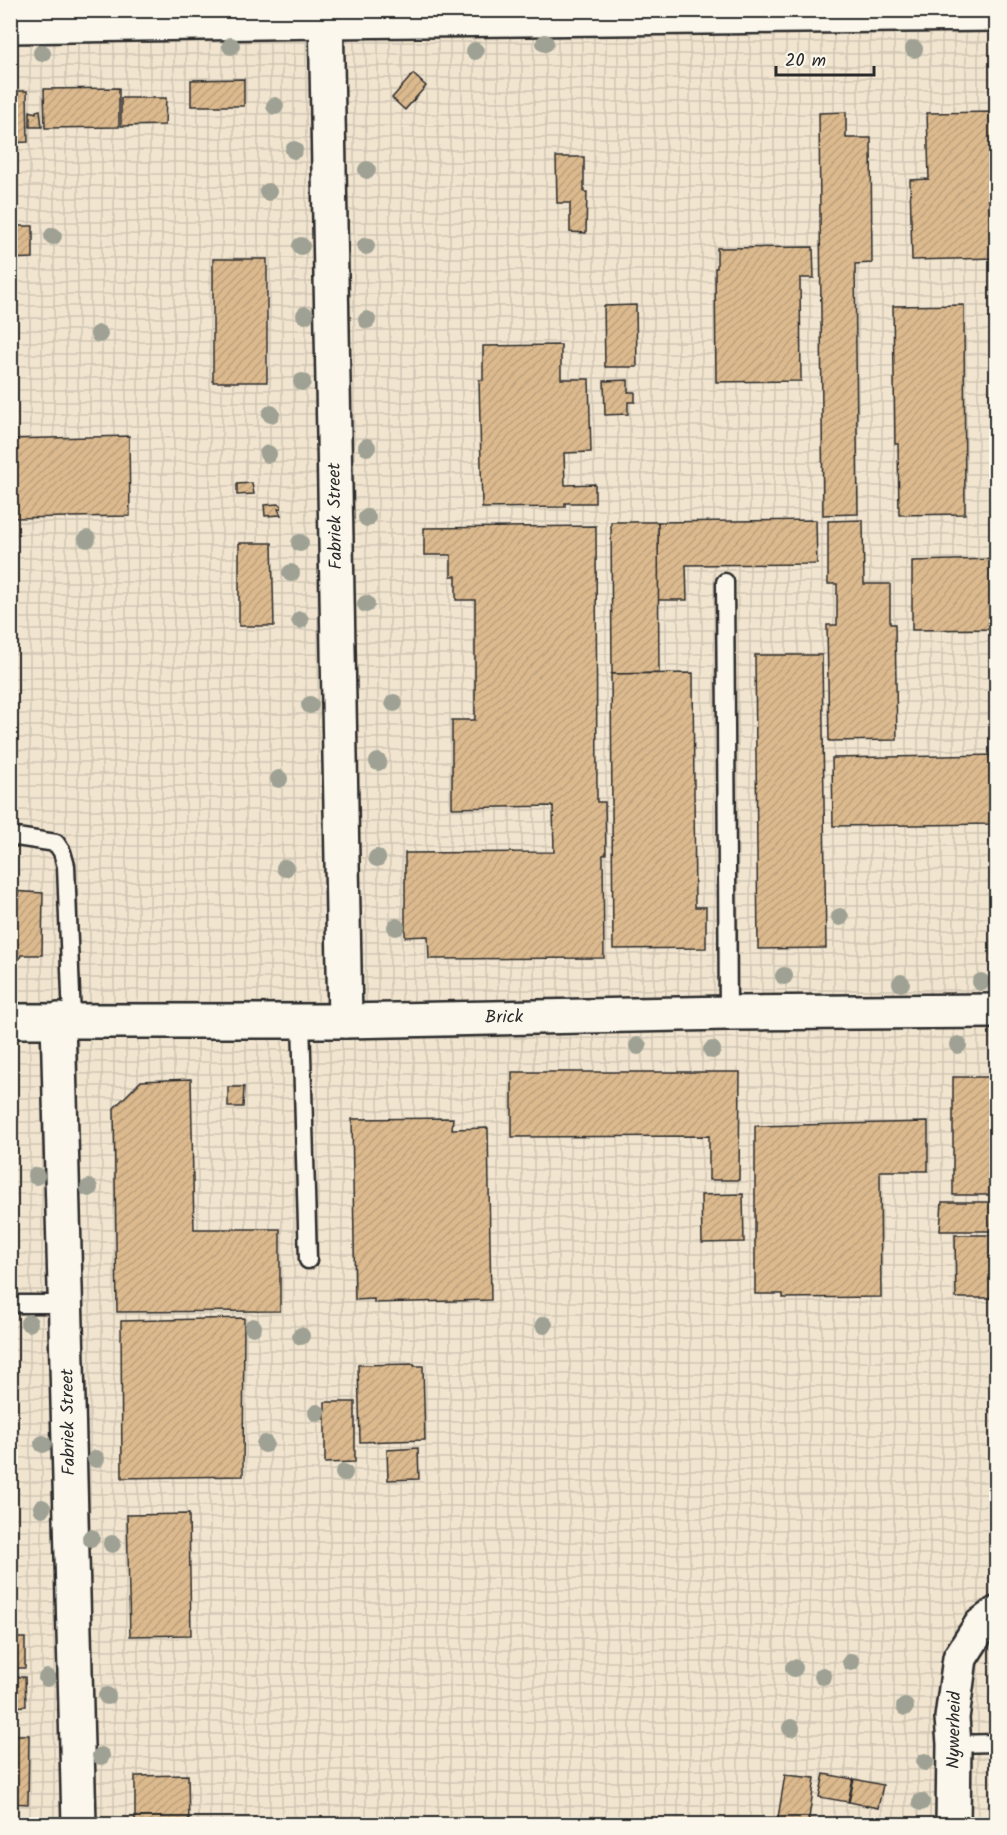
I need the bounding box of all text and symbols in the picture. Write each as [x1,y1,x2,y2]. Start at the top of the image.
scale bar [776,39,874,77]
text: 20 m [785,47,826,76]
street label: Fabriek Street [321,461,351,570]
street label: Brick [485,1003,524,1033]
street label: Fabriek Street [54,1367,84,1476]
street label: Nywerheid [940,1690,970,1769]

